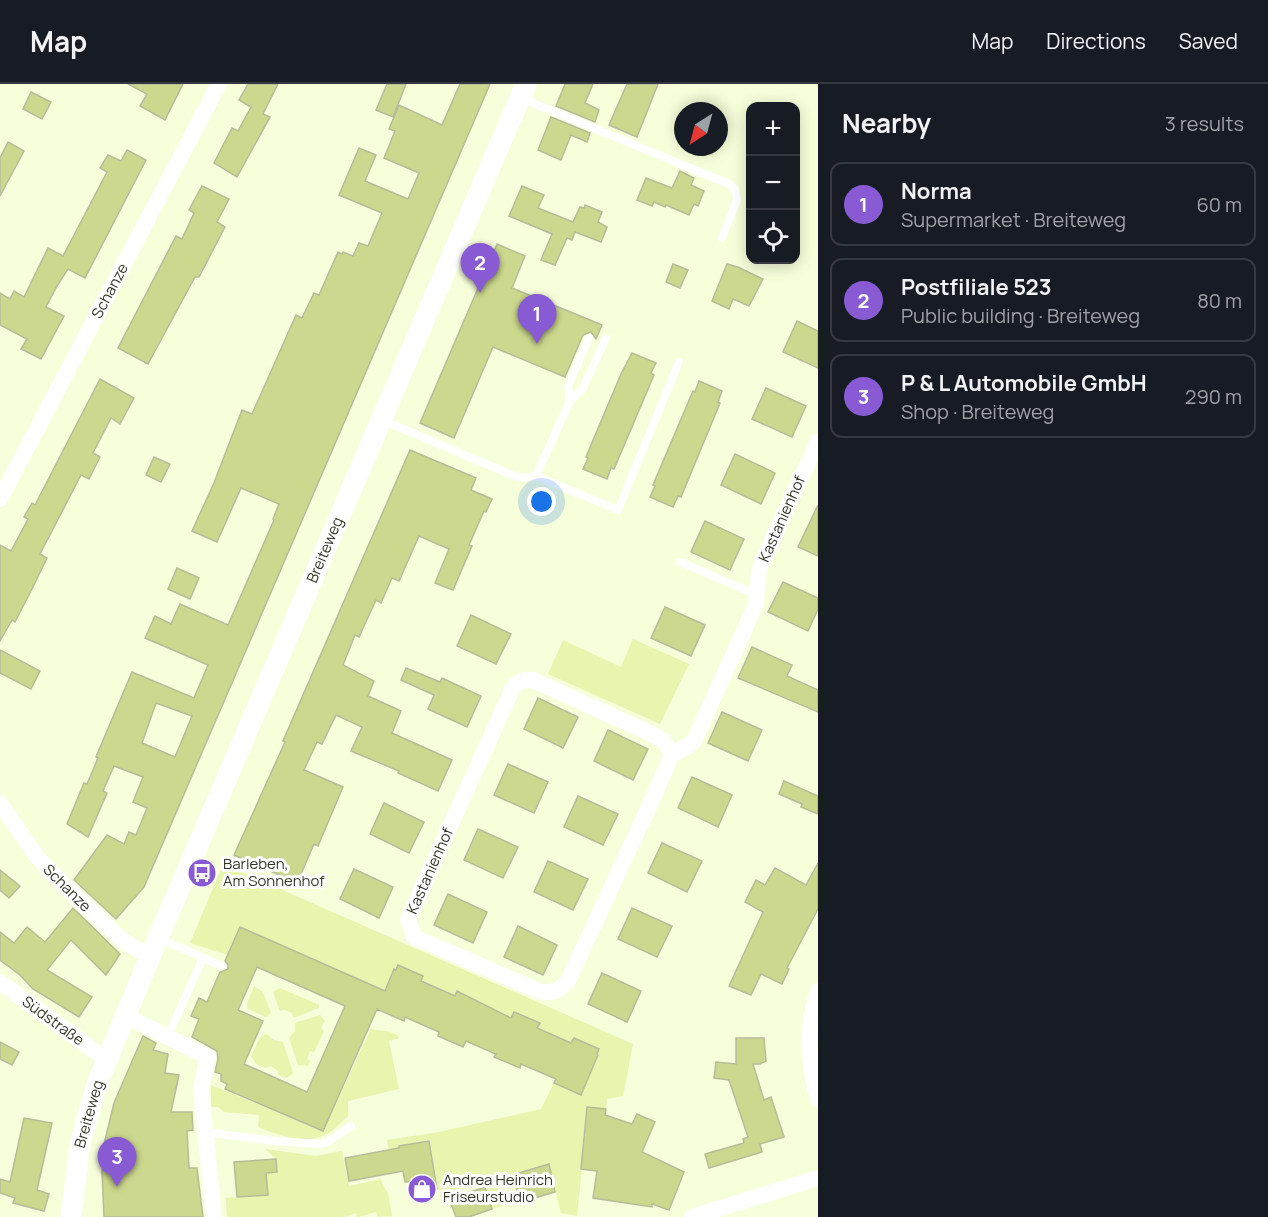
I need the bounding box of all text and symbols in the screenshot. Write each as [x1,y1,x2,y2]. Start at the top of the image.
text: Map [30,22,87,60]
text: Map [972,27,1013,55]
text: Directions [1046,27,1146,55]
text: Saved [1179,27,1238,55]
north arrow [674,102,728,156]
map controls [746,102,800,264]
button: + [746,102,800,156]
text: Nearby [842,105,931,141]
text: 3 results [1165,110,1244,137]
button: − [746,156,800,210]
text: Norma [901,176,972,206]
text: 1 [859,191,868,218]
text: 60 m [1196,191,1242,218]
text: Supermarket · Breiteweg [901,206,1126,233]
button: locate [746,210,800,264]
pin: 2 [460,244,500,293]
street label: Schanze [86,259,133,322]
text: Postfiliale 523 [901,272,1052,302]
text: 2 [858,287,869,314]
text: 80 m [1197,287,1242,314]
pin: 1 [518,294,556,344]
text: Public building · Breiteweg [901,302,1140,329]
text: P & L Automobile GmbH [901,368,1147,398]
text: 3 [858,383,869,410]
text: 290 m [1185,383,1242,410]
text: Shop · Breiteweg [901,398,1054,425]
street label: Kastanienhof [753,472,810,565]
your location [527,487,556,516]
street label: Breiteweg [301,514,348,586]
street label: Kastanienhof [401,824,458,917]
place label: Barleben, Am Sonnenhof [223,853,325,891]
bus stop icon: Barleben, Am Sonnenhof [186,857,218,889]
street label: Schanze [39,859,96,916]
street label: Südstraße [18,991,89,1050]
street label: Breiteweg [69,1077,108,1150]
pin: 3 [98,1138,136,1187]
place label: Andrea Heinrich Friseurstudio [443,1169,553,1207]
shop icon: Andrea Heinrich Friseurstudio [406,1173,438,1205]

